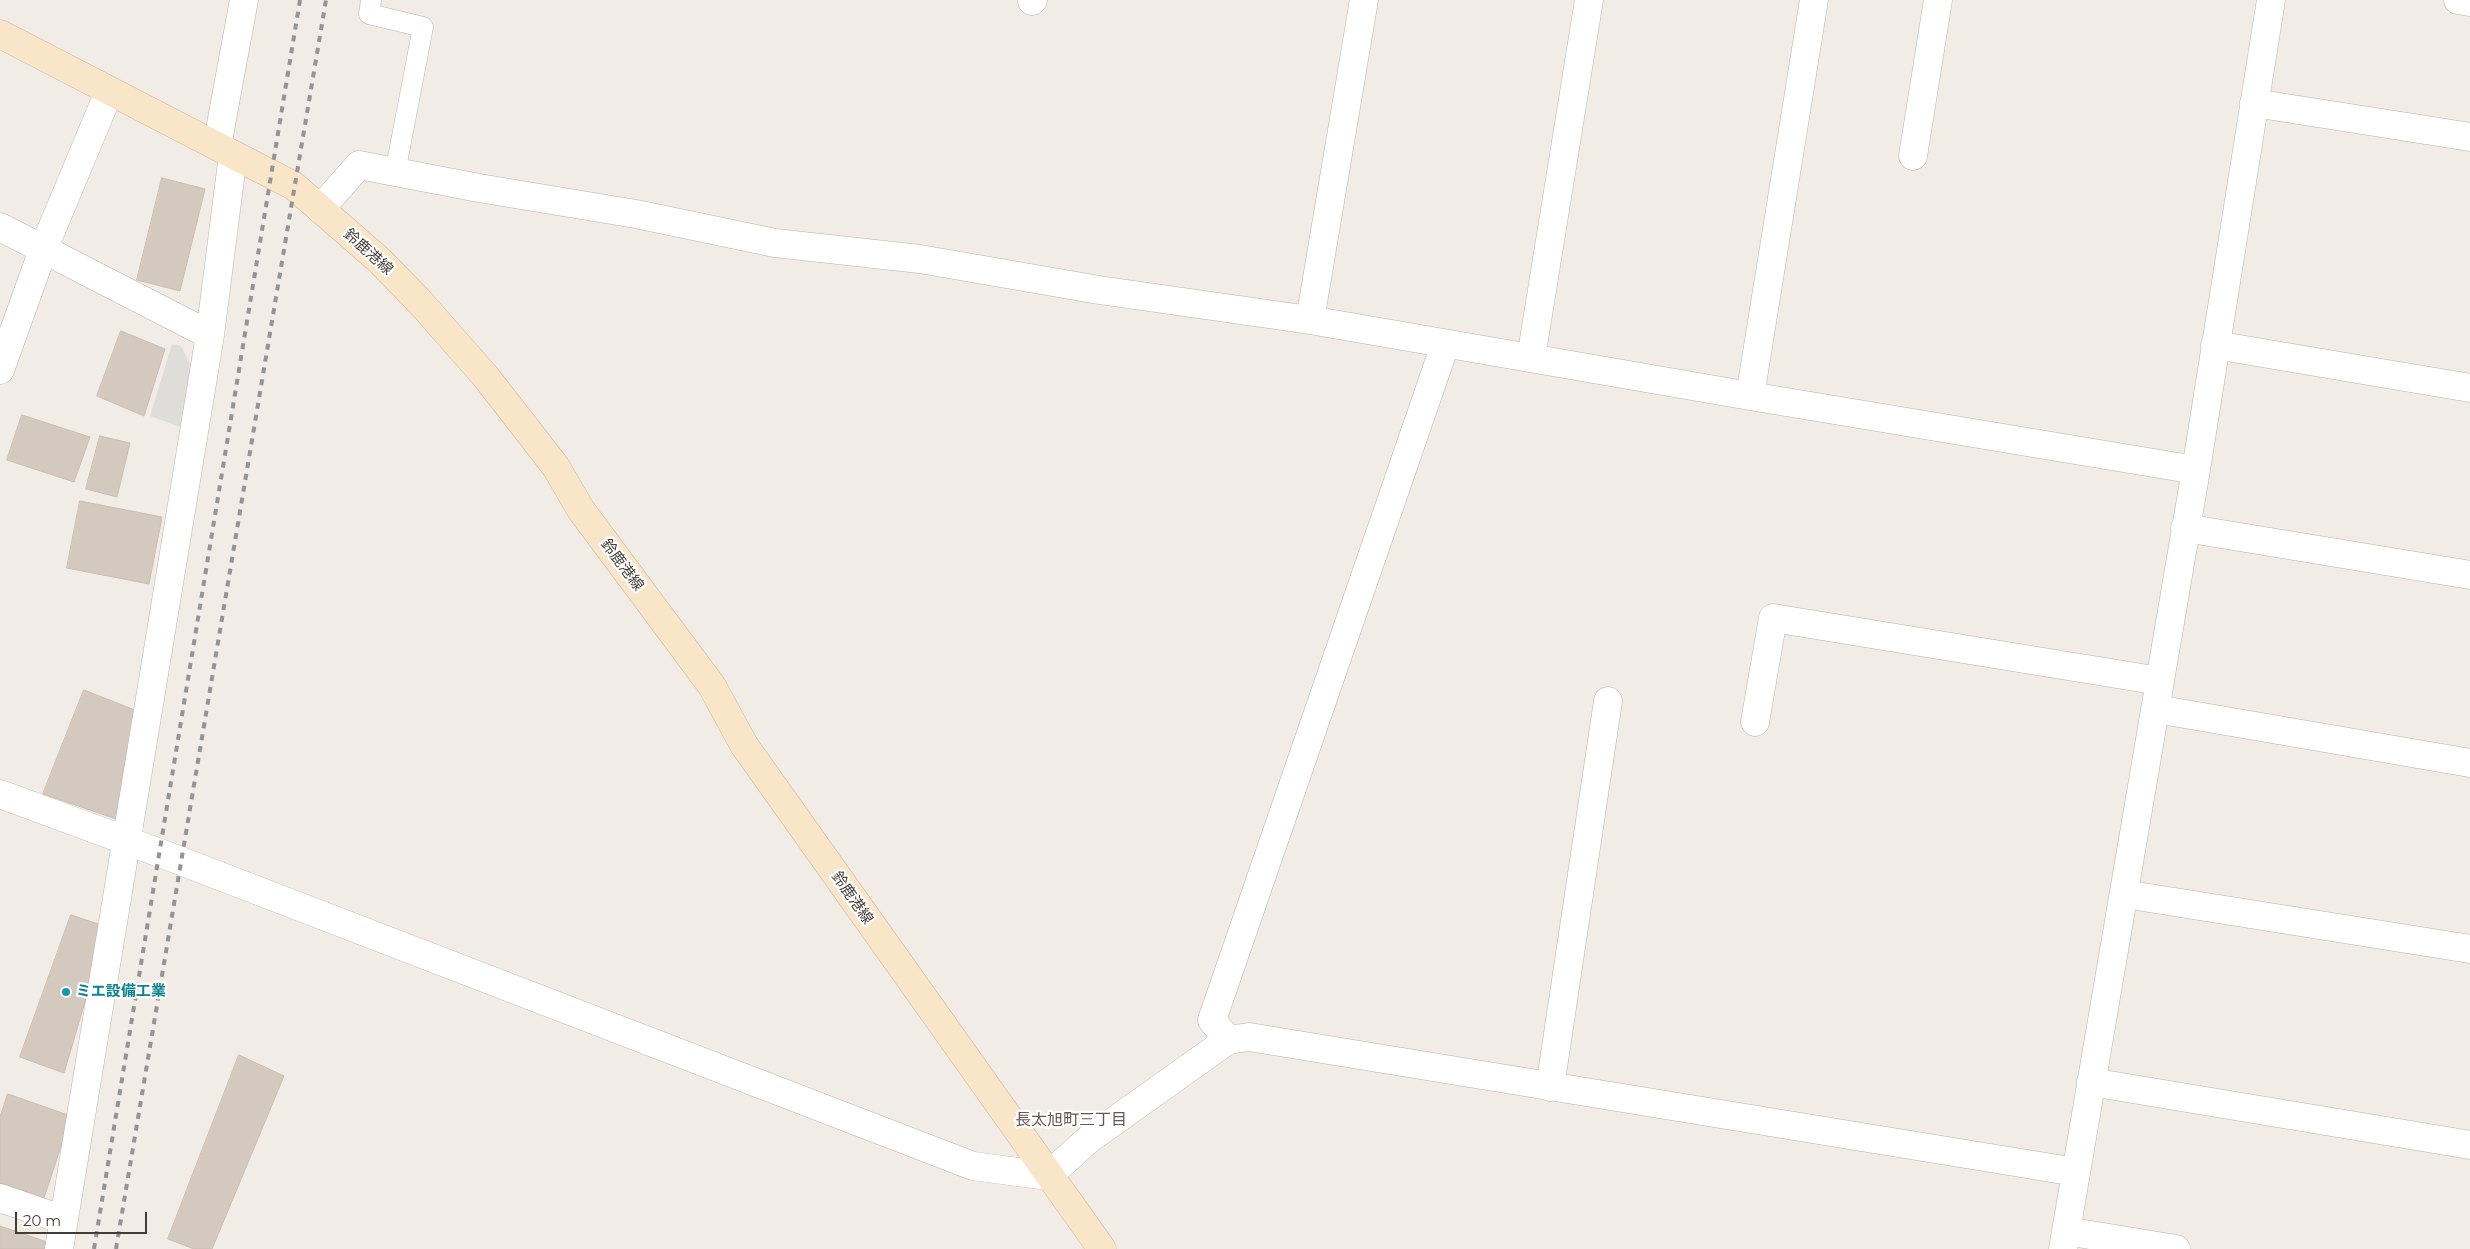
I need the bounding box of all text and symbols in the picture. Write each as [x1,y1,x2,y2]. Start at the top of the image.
street label: 鈴鹿港線 [340,225,396,279]
street label: 鈴鹿港線 [597,536,647,594]
street label: 鈴鹿港線 [827,868,877,928]
place label: ミエ設備工業 [76,983,166,1001]
marker: ミエ設備工業 [60,986,72,998]
district label: 長太旭町三丁目 [1015,1110,1127,1130]
scale bar [18,1202,150,1234]
text: 20 m [23,1211,61,1230]

